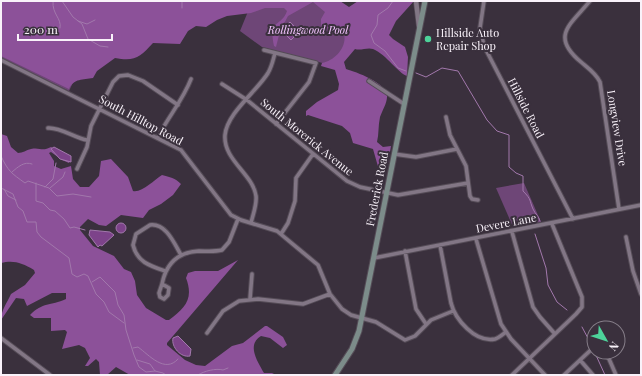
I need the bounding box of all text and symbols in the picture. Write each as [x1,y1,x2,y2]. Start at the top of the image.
scale bar [18,16,112,42]
text: 200 m [24,21,58,37]
park label: Rollingwood Pool [267,22,349,37]
place label: Hillside Auto Repair Shop [436,25,499,53]
marker: Hillside Auto Repair Shop [423,34,433,44]
street label: Hillside Road [505,75,548,141]
street label: Longview Drive [604,89,631,167]
street label: South Hilltop Road [96,91,187,148]
street label: South Morerick Avenue [258,95,357,179]
street label: Frederick Road [362,150,391,227]
street label: Devere Lane [474,209,538,236]
north arrow [586,320,626,360]
text: N [606,339,622,354]

